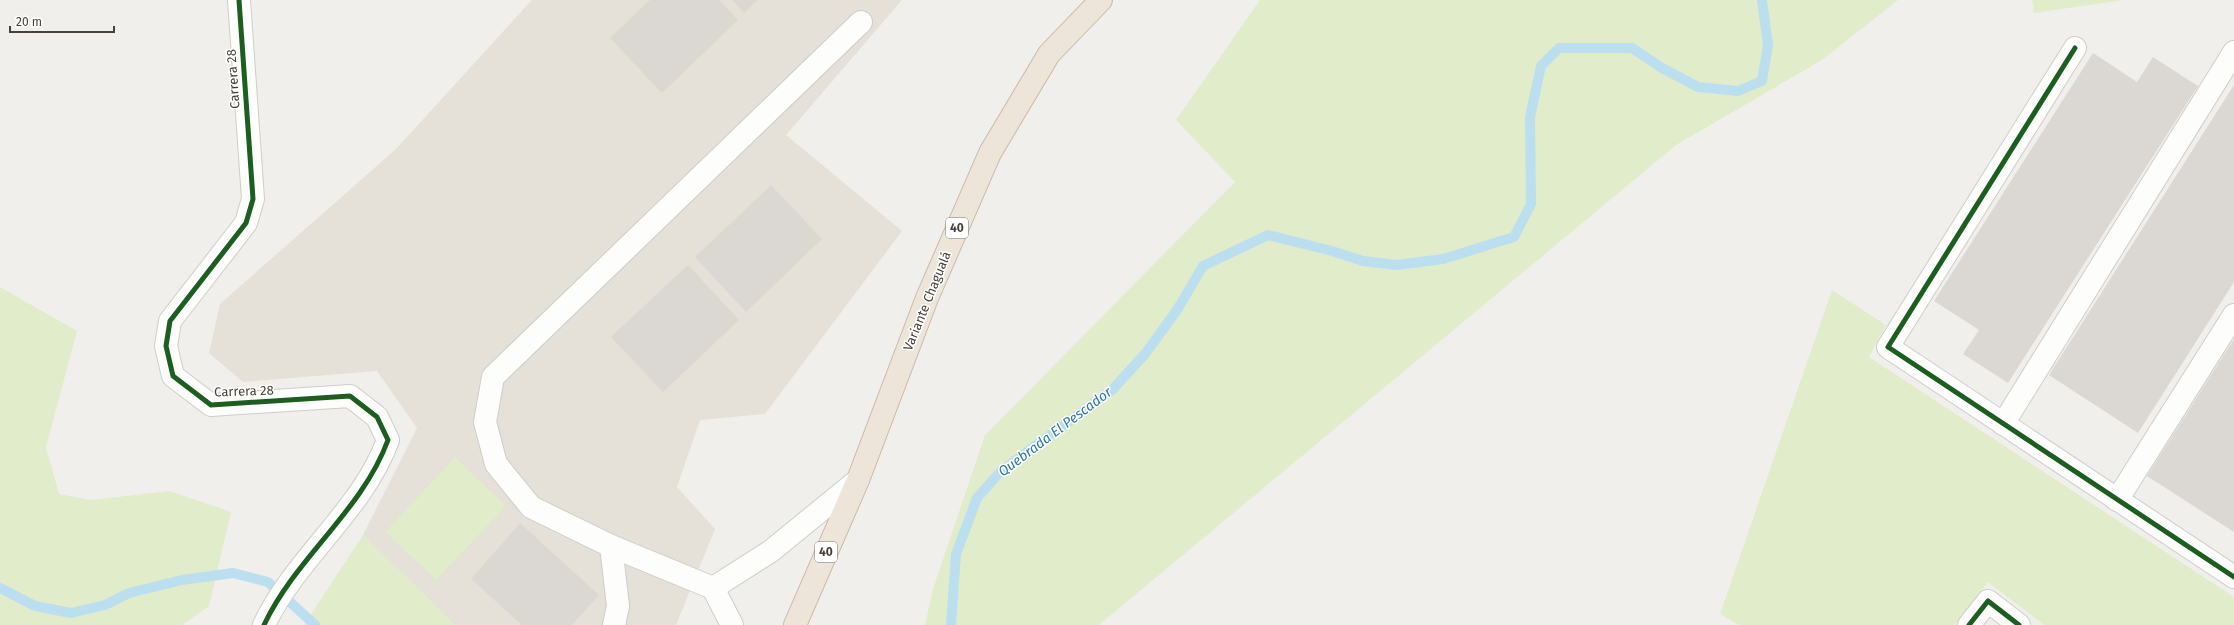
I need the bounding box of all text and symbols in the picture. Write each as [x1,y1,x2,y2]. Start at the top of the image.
scale bar [10,8,114,34]
text: 20 m [16,15,42,29]
street label: Carrera 28 [223,49,243,109]
road number: 40 [946,218,968,238]
street label: Variante Chagualá [900,249,954,353]
street label: Carrera 28 [214,382,274,400]
water label: Quebrada El Pescador [995,383,1116,480]
road number: 40 [815,542,837,562]

